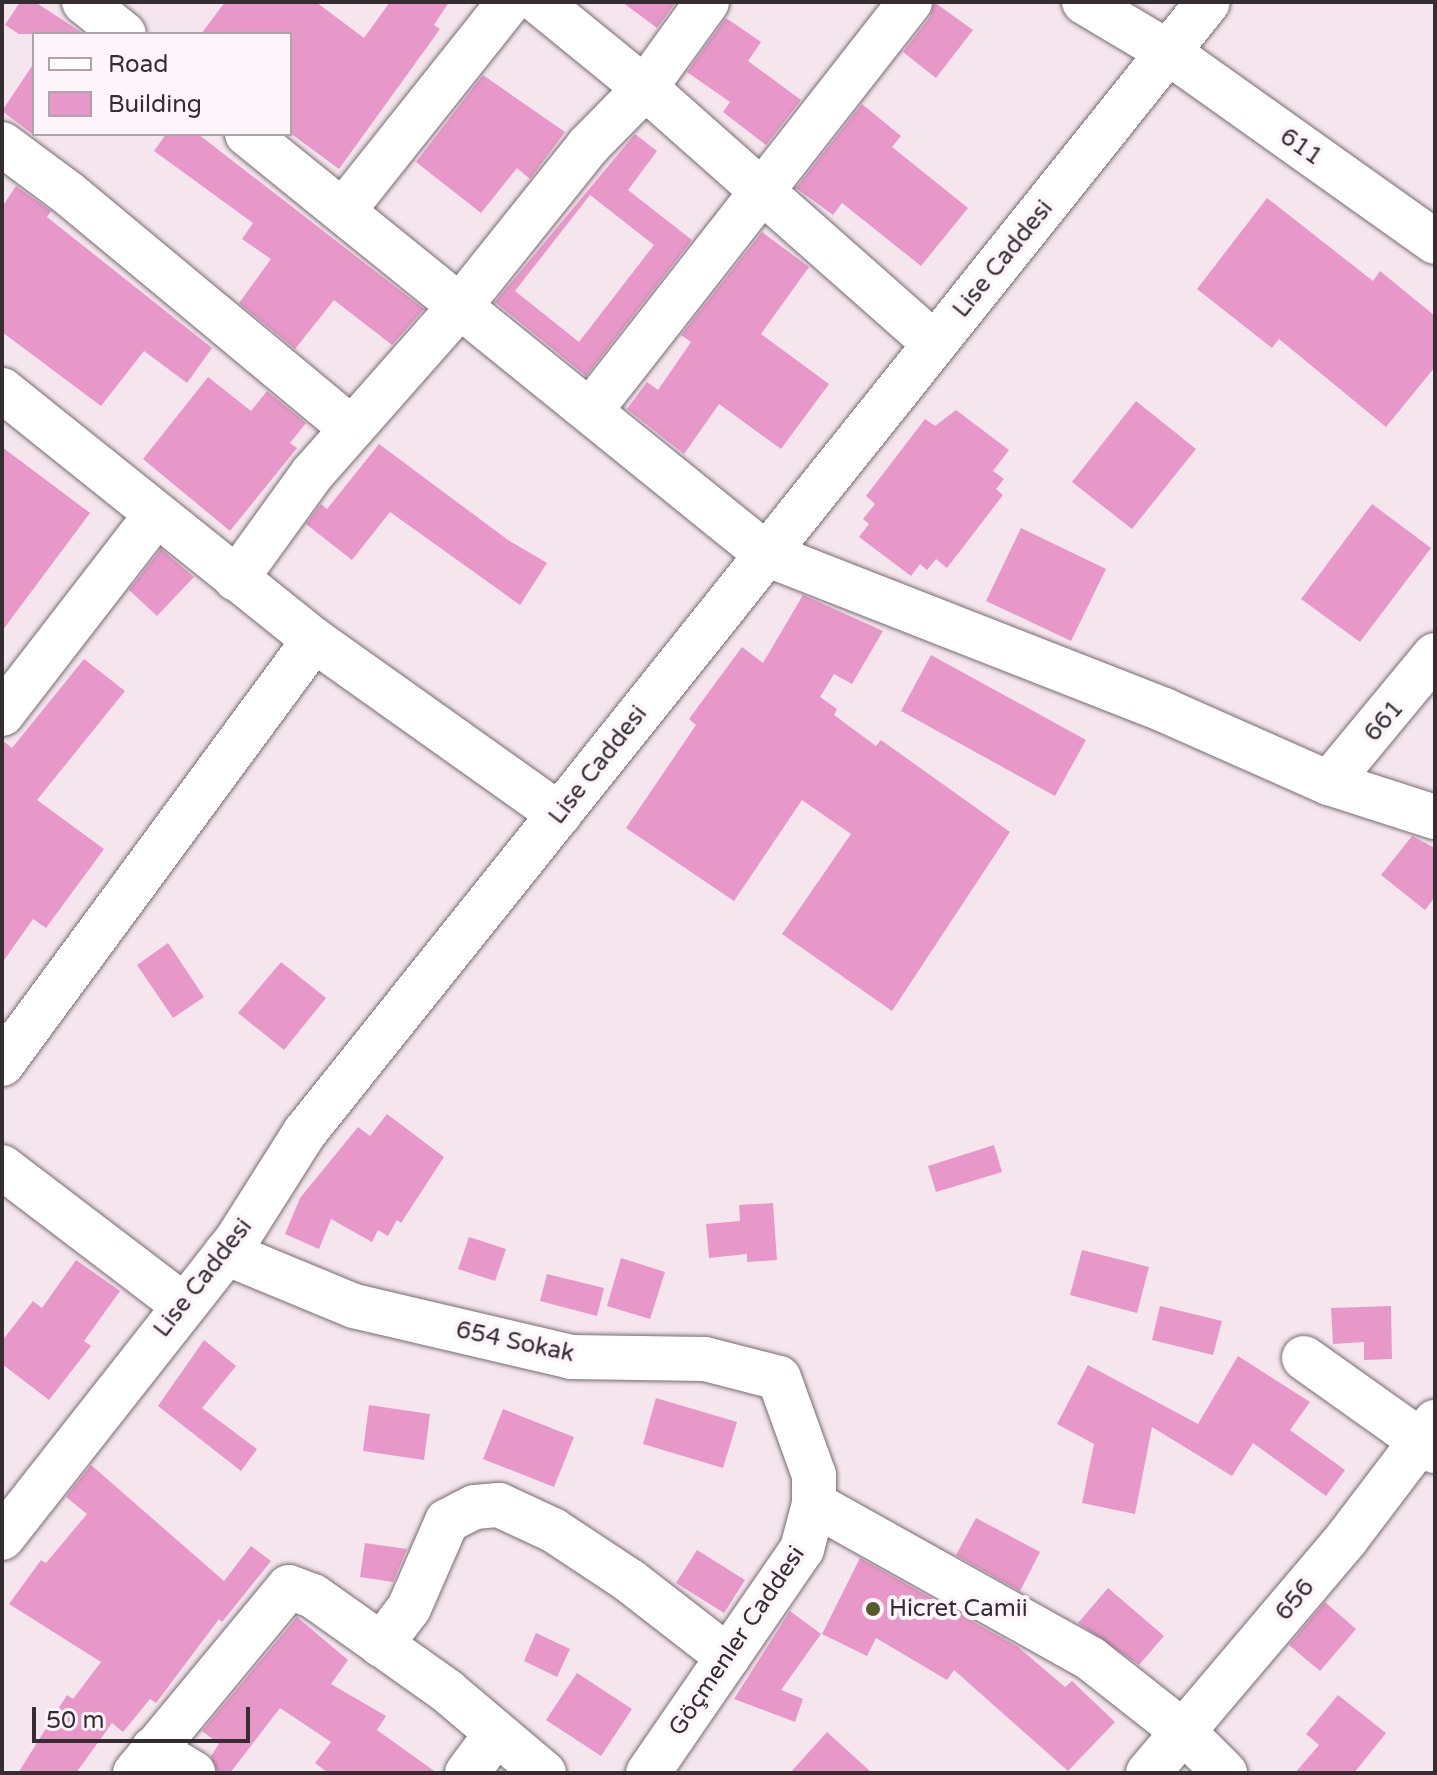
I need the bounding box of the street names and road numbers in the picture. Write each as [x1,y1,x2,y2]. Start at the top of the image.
street label: 611 [1274,122,1328,172]
street label: Lise Caddesi [947,194,1059,324]
street label: 661 [1358,694,1410,748]
street label: Lise Caddesi [543,700,653,830]
street label: Lise Caddesi [148,1213,258,1343]
street label: 654 Sokak [453,1315,577,1369]
street label: Göçmenler Caddesi [663,1541,811,1741]
street label: 656 [1269,1573,1321,1627]

